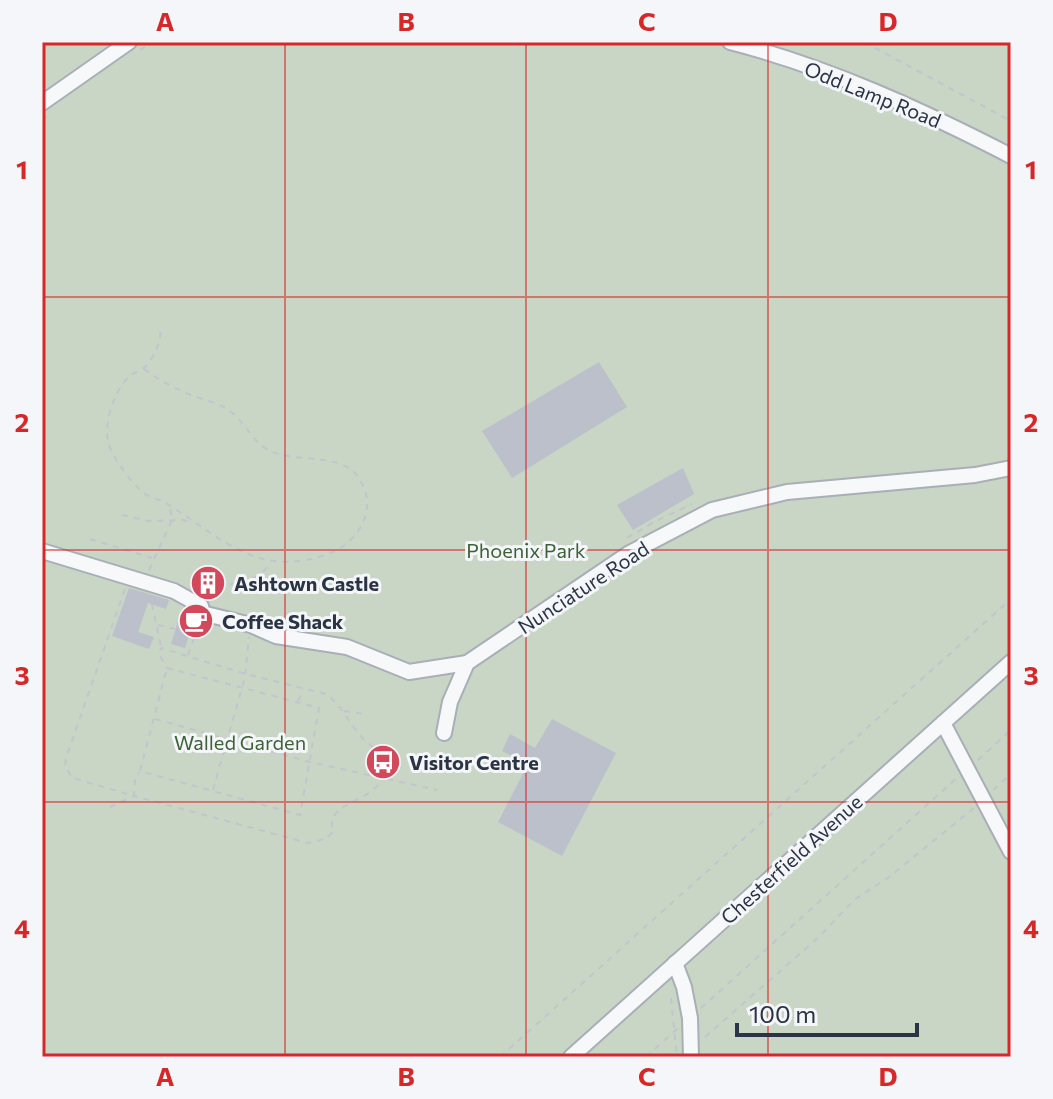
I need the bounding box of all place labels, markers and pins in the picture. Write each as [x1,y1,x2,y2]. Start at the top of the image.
building icon: Ashtown Castle [189,564,227,602]
place label: Ashtown Castle [234,571,379,595]
cafe icon: Coffee Shack [177,602,215,640]
place label: Coffee Shack [222,609,344,633]
bus stop icon: Visitor Centre [364,743,402,781]
place label: Visitor Centre [409,750,539,774]

